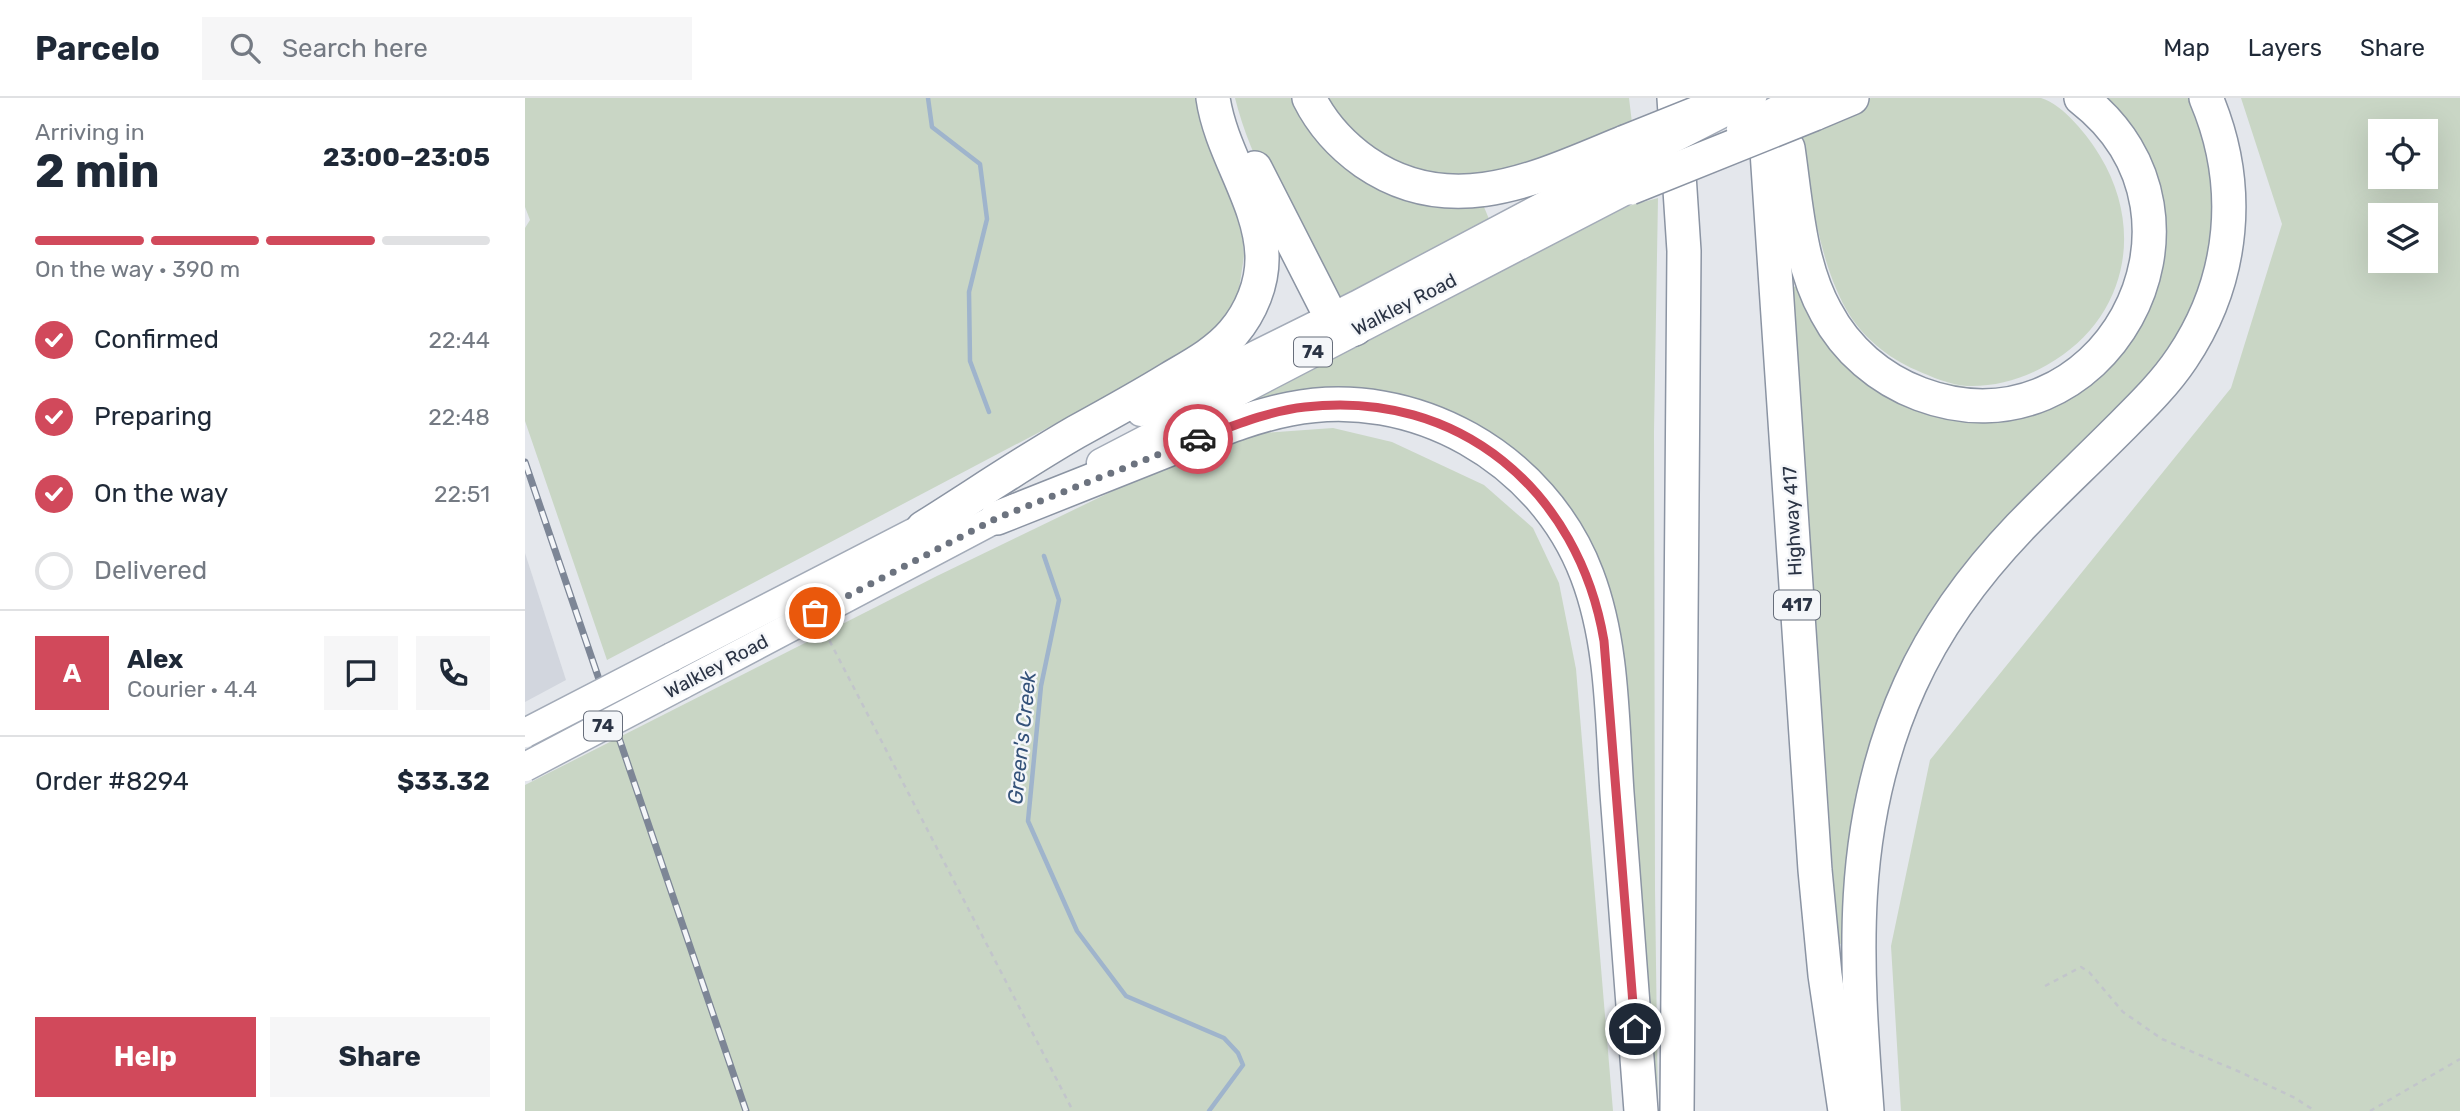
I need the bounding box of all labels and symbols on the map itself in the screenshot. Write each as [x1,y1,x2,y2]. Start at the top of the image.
street label: Walkley Road [1348,268,1460,341]
road number: 74 [1294,338,1332,366]
courier [1163,404,1233,474]
street label: Highway 417 [1778,465,1807,577]
pin [785,583,845,643]
road number: 417 [1774,590,1820,620]
street label: Walkley Road [660,629,772,703]
water label: Green's Creek [1002,669,1041,806]
road number: 74 [584,712,622,740]
pin [1605,999,1665,1059]

